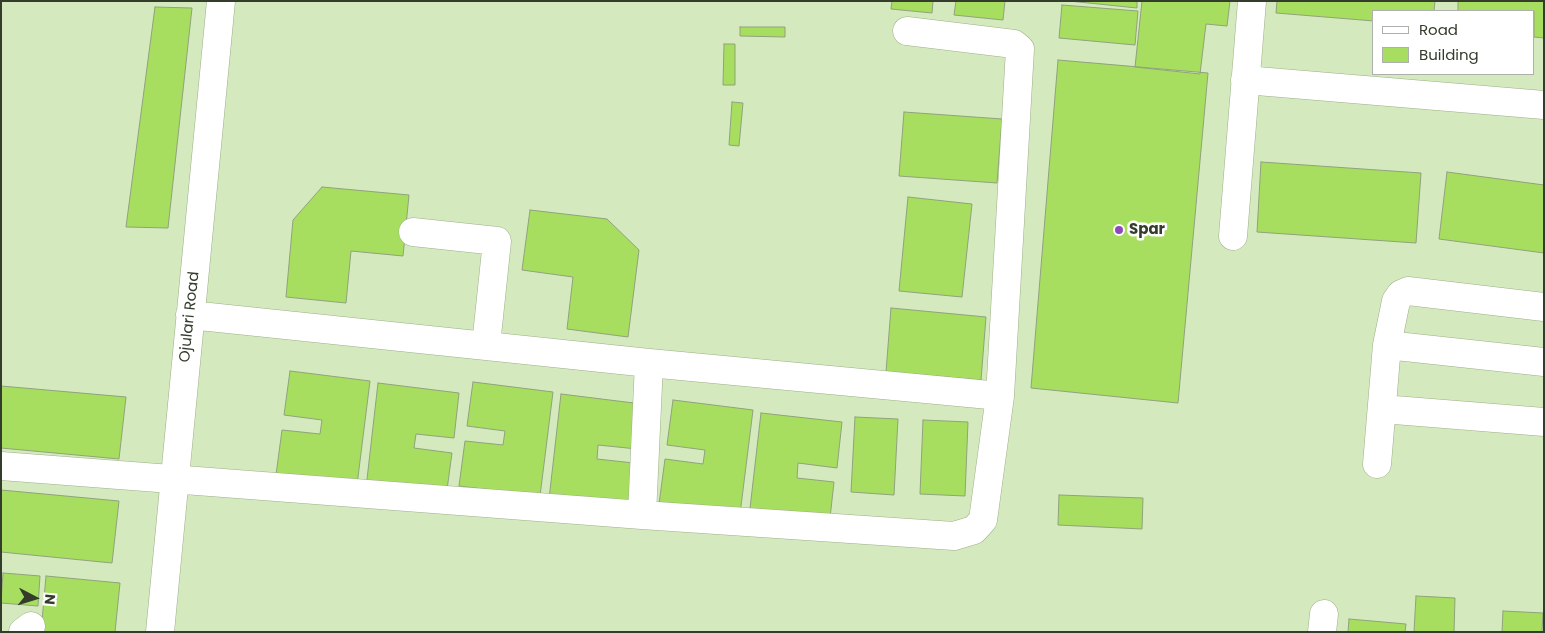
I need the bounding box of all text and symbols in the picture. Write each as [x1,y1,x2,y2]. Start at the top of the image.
legend [1372,10,1535,75]
text: Road [1419,19,1458,40]
text: Building [1419,44,1479,65]
place label: Spar [1129,221,1165,239]
marker: Spar [1113,224,1125,236]
street label: Ojulari Road [176,271,204,363]
north arrow [10,573,60,623]
text: N [40,593,60,605]

